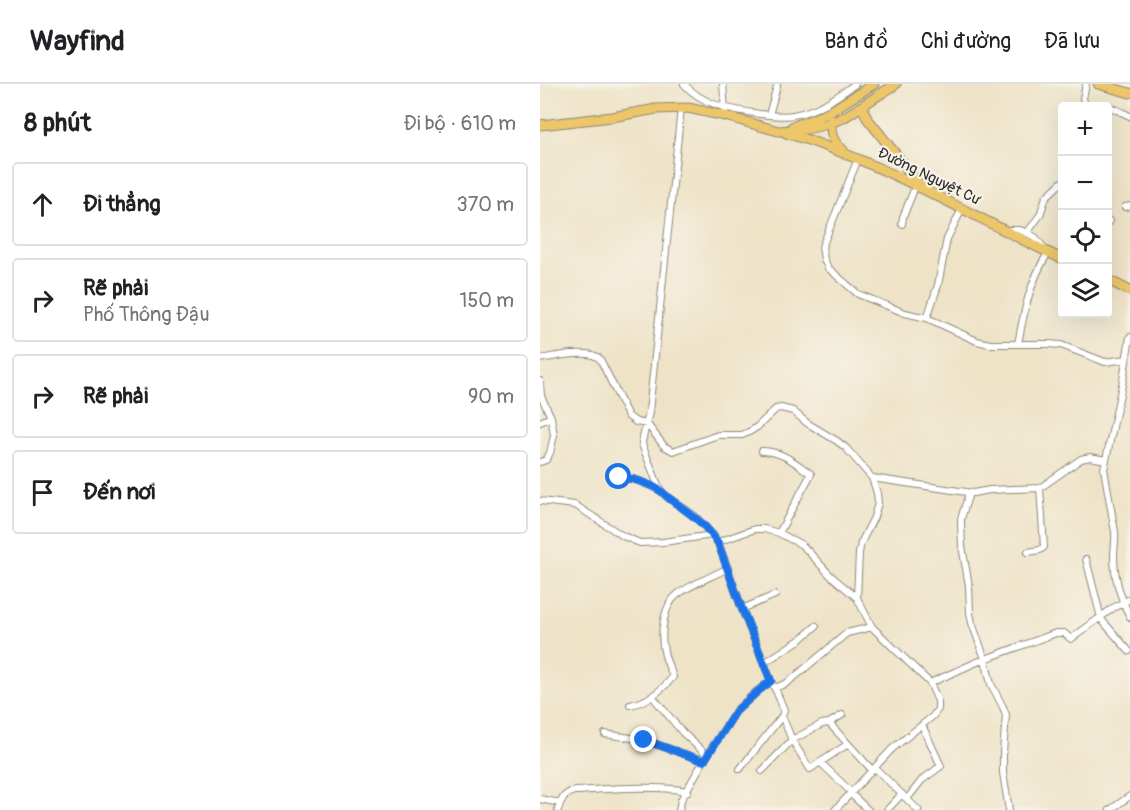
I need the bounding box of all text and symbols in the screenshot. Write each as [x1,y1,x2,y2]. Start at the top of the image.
text: Wayfind [30,24,125,59]
text: Bản đồ [824,28,888,55]
text: Chỉ đường [921,28,1011,55]
text: Đã lưu [1044,28,1100,55]
map controls [1058,102,1112,318]
button: + [1058,102,1112,156]
text: 8 phút [24,107,91,139]
text: Đi bộ · 610 m [404,111,516,136]
street label: Đường Nguyệt Cư [874,143,984,210]
button: − [1058,156,1112,210]
icon: ahead [26,188,59,221]
text: Đi thẳng [83,190,161,218]
text: 370 m [457,192,514,217]
button: locate [1058,210,1112,264]
button: layers [1058,264,1112,318]
text: Rẽ phải [83,274,148,302]
icon: right [26,284,59,317]
text: 150 m [460,288,514,313]
text: Phố Thông Đậu [83,302,210,327]
icon: right [26,380,59,413]
text: Rẽ phải [83,382,148,410]
text: 90 m [468,384,514,409]
route start [605,463,631,489]
icon: arrive [26,476,59,509]
text: Đến nơi [83,478,155,506]
route end [630,726,656,752]

